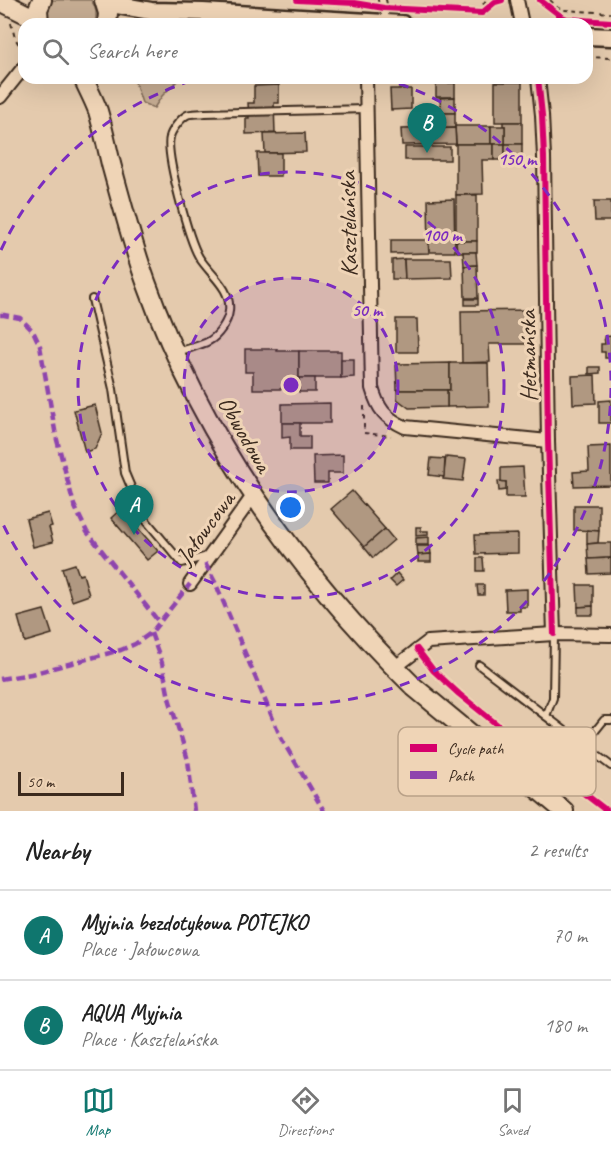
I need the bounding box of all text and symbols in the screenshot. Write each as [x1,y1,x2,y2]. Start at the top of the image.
search box [18,18,593,84]
icon: search [39,35,72,68]
text: Search here [87,37,177,65]
pin: B [408,104,446,153]
text: 150 m [498,148,538,170]
street label: Kasztelańska [332,170,364,277]
text: 100 m [423,224,463,246]
text: 50 m [352,299,384,321]
street label: Hetmańska [512,308,544,402]
centre of rings [281,375,301,395]
street label: Obwodowa [211,390,280,479]
street label: Jałowcowa [168,484,243,571]
pin: A [114,486,154,535]
your location [276,493,305,522]
legend [398,727,596,796]
text: Cycle path [448,739,504,759]
text: Path [448,766,475,786]
scale bar [18,769,124,796]
text: 50 m [27,772,54,792]
text: Nearby [24,834,89,867]
text: 2 results [528,838,587,863]
text: Myjnia bezdotykowa POTEJKO [81,909,307,937]
text: A [38,923,49,948]
text: 70 m [553,923,587,948]
text: Place · Jałowcowa [81,937,199,962]
text: AQUA Myjnia [81,999,181,1027]
text: B [38,1013,49,1038]
text: 180 m [544,1013,587,1038]
text: Place · Kasztelańska [81,1027,217,1052]
tab: Map [82,1084,115,1140]
tab: Directions [278,1084,333,1140]
tab: Saved [496,1084,529,1140]

